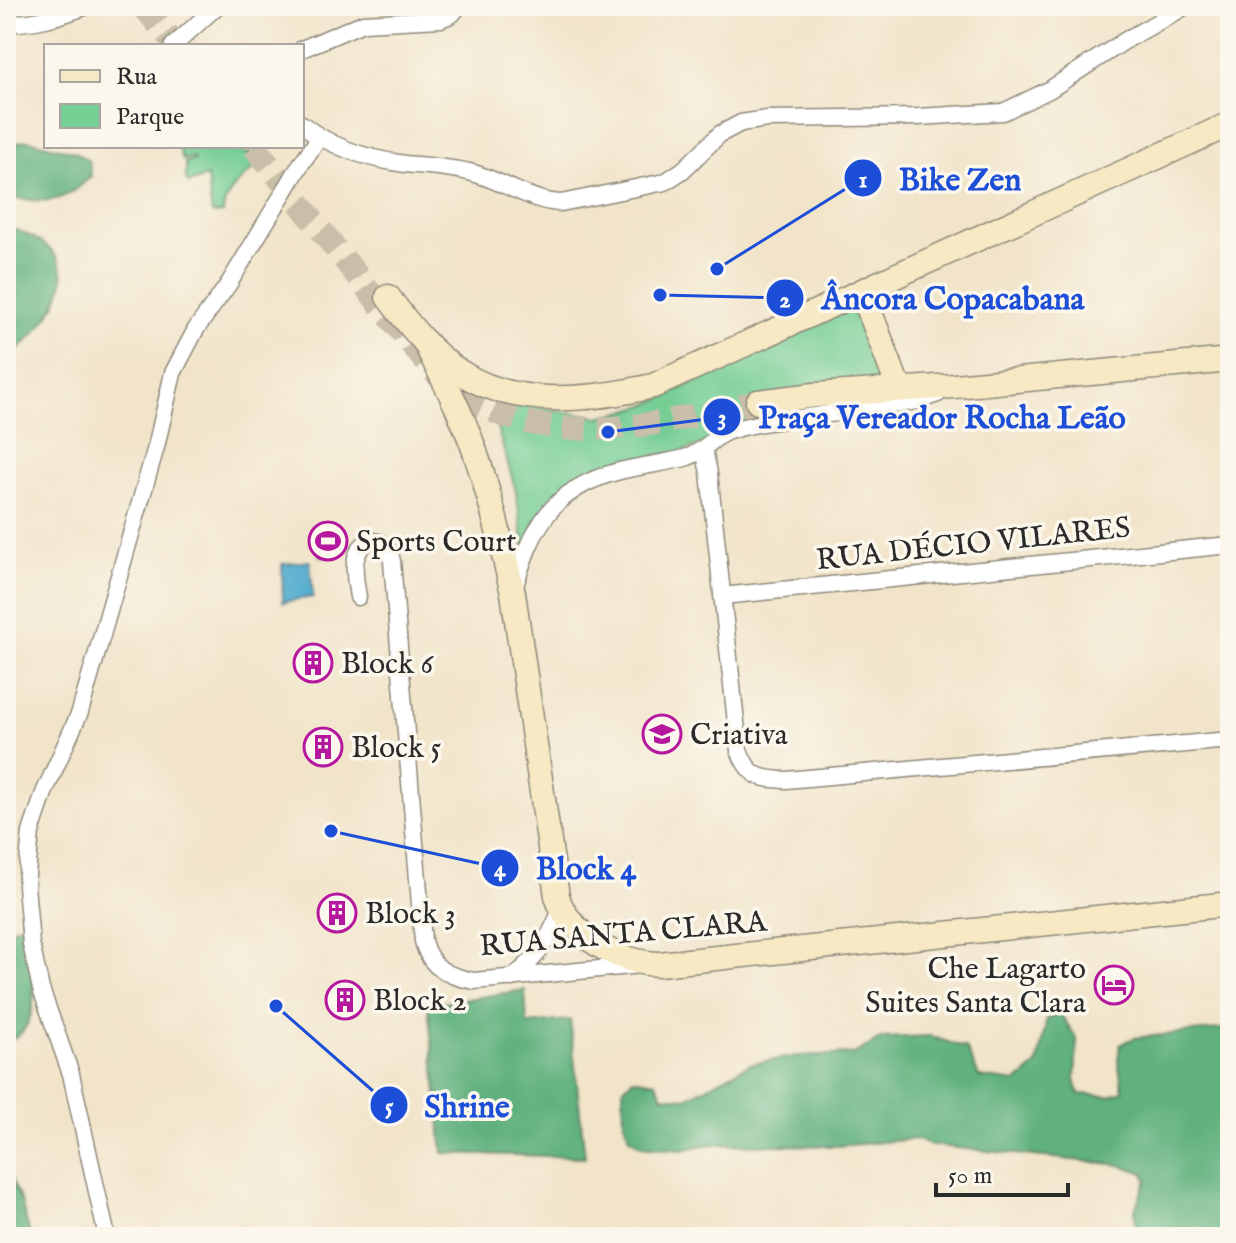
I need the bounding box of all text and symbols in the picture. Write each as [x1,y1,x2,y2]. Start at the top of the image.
legend [44,44,304,148]
text: Rua [116,62,158,93]
text: Parque [116,102,184,133]
callout: Bike Zen [843,150,1037,206]
text: Bike Zen [899,161,1021,202]
text: 1 [859,165,868,196]
callout: Âncora Copacabana [765,270,1100,326]
text: Âncora Copacabana [820,278,1086,321]
text: 2 [779,285,791,316]
callout: Praça Vereador Rocha Leão [702,389,1142,445]
text: Praça Vereador Rocha Leão [758,399,1126,440]
text: 3 [718,403,726,434]
street label: RUA DÉCIO VILARES [814,509,1132,580]
sports icon: Sports Court [307,520,349,562]
place label: Sports Court [356,524,517,562]
building icon: Block 6 [292,642,334,684]
place label: Block 6 [341,646,435,684]
school or university icon: Criativa [641,713,683,755]
place label: Criativa [690,717,788,755]
building icon: Block 5 [302,726,344,768]
place label: Block 5 [351,730,442,768]
callout: Block 4 [480,840,652,896]
text: Block 4 [536,850,637,891]
text: 4 [494,854,507,885]
building icon: Block 3 [316,892,358,934]
place label: Block 3 [365,896,456,934]
street label: RUA SANTA CLARA [478,903,769,966]
place label: Che Lagarto Suites Santa Clara [865,951,1086,1023]
hotel icon: Che Lagarto Suites Santa Clara [1093,964,1135,1006]
building icon: Block 2 [324,979,366,1021]
place label: Block 2 [373,983,467,1021]
callout: Shrine [369,1077,526,1133]
text: Shrine [424,1088,510,1129]
text: 5 [385,1092,394,1123]
scale bar [936,1147,1068,1197]
text: 50 m [948,1161,992,1192]

